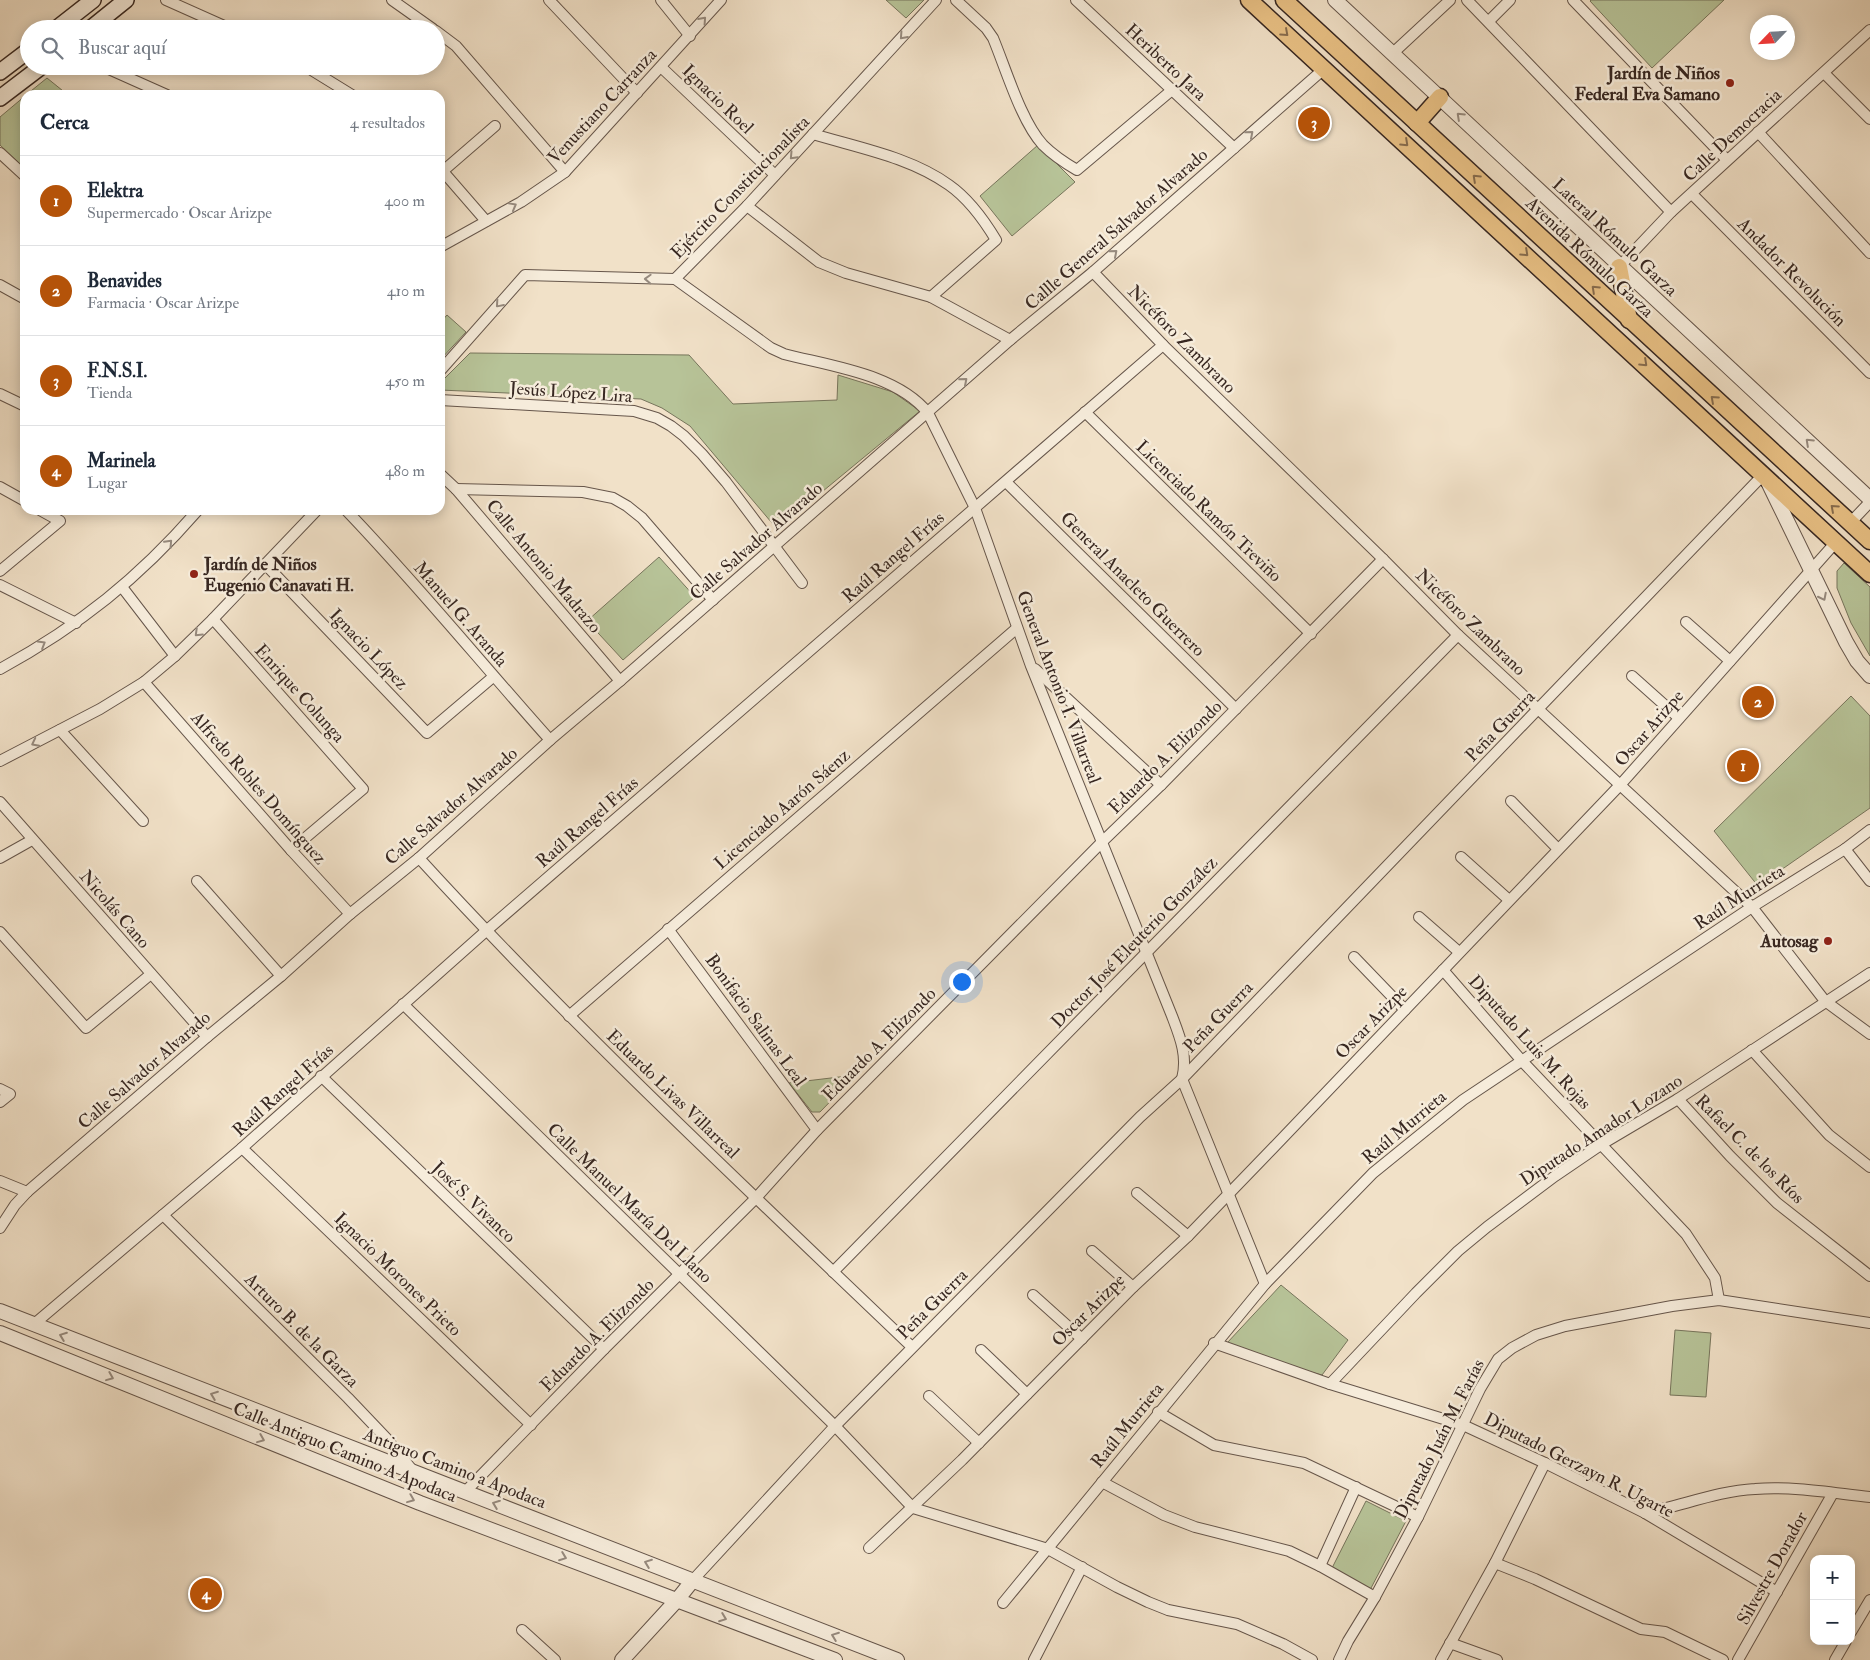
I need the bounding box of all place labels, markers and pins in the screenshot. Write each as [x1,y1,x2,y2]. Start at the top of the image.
place label: Jardín de Niños Federal Eva Samano [1575,62,1720,106]
marker: Jardín de Niños Federal Eva Samano [1724,77,1736,89]
pin: 3 [1298,104,1330,142]
place label: Jardín de Niños Eugenio Canavati H. [203,553,354,597]
marker: Jardín de Niños Eugenio Canavati H. [188,568,200,580]
pin: 2 [1742,683,1774,721]
pin: 1 [1727,747,1759,785]
place label: Autosag [1760,930,1819,953]
marker: Autosag [1822,935,1834,947]
pin: 4 [190,1575,222,1613]

